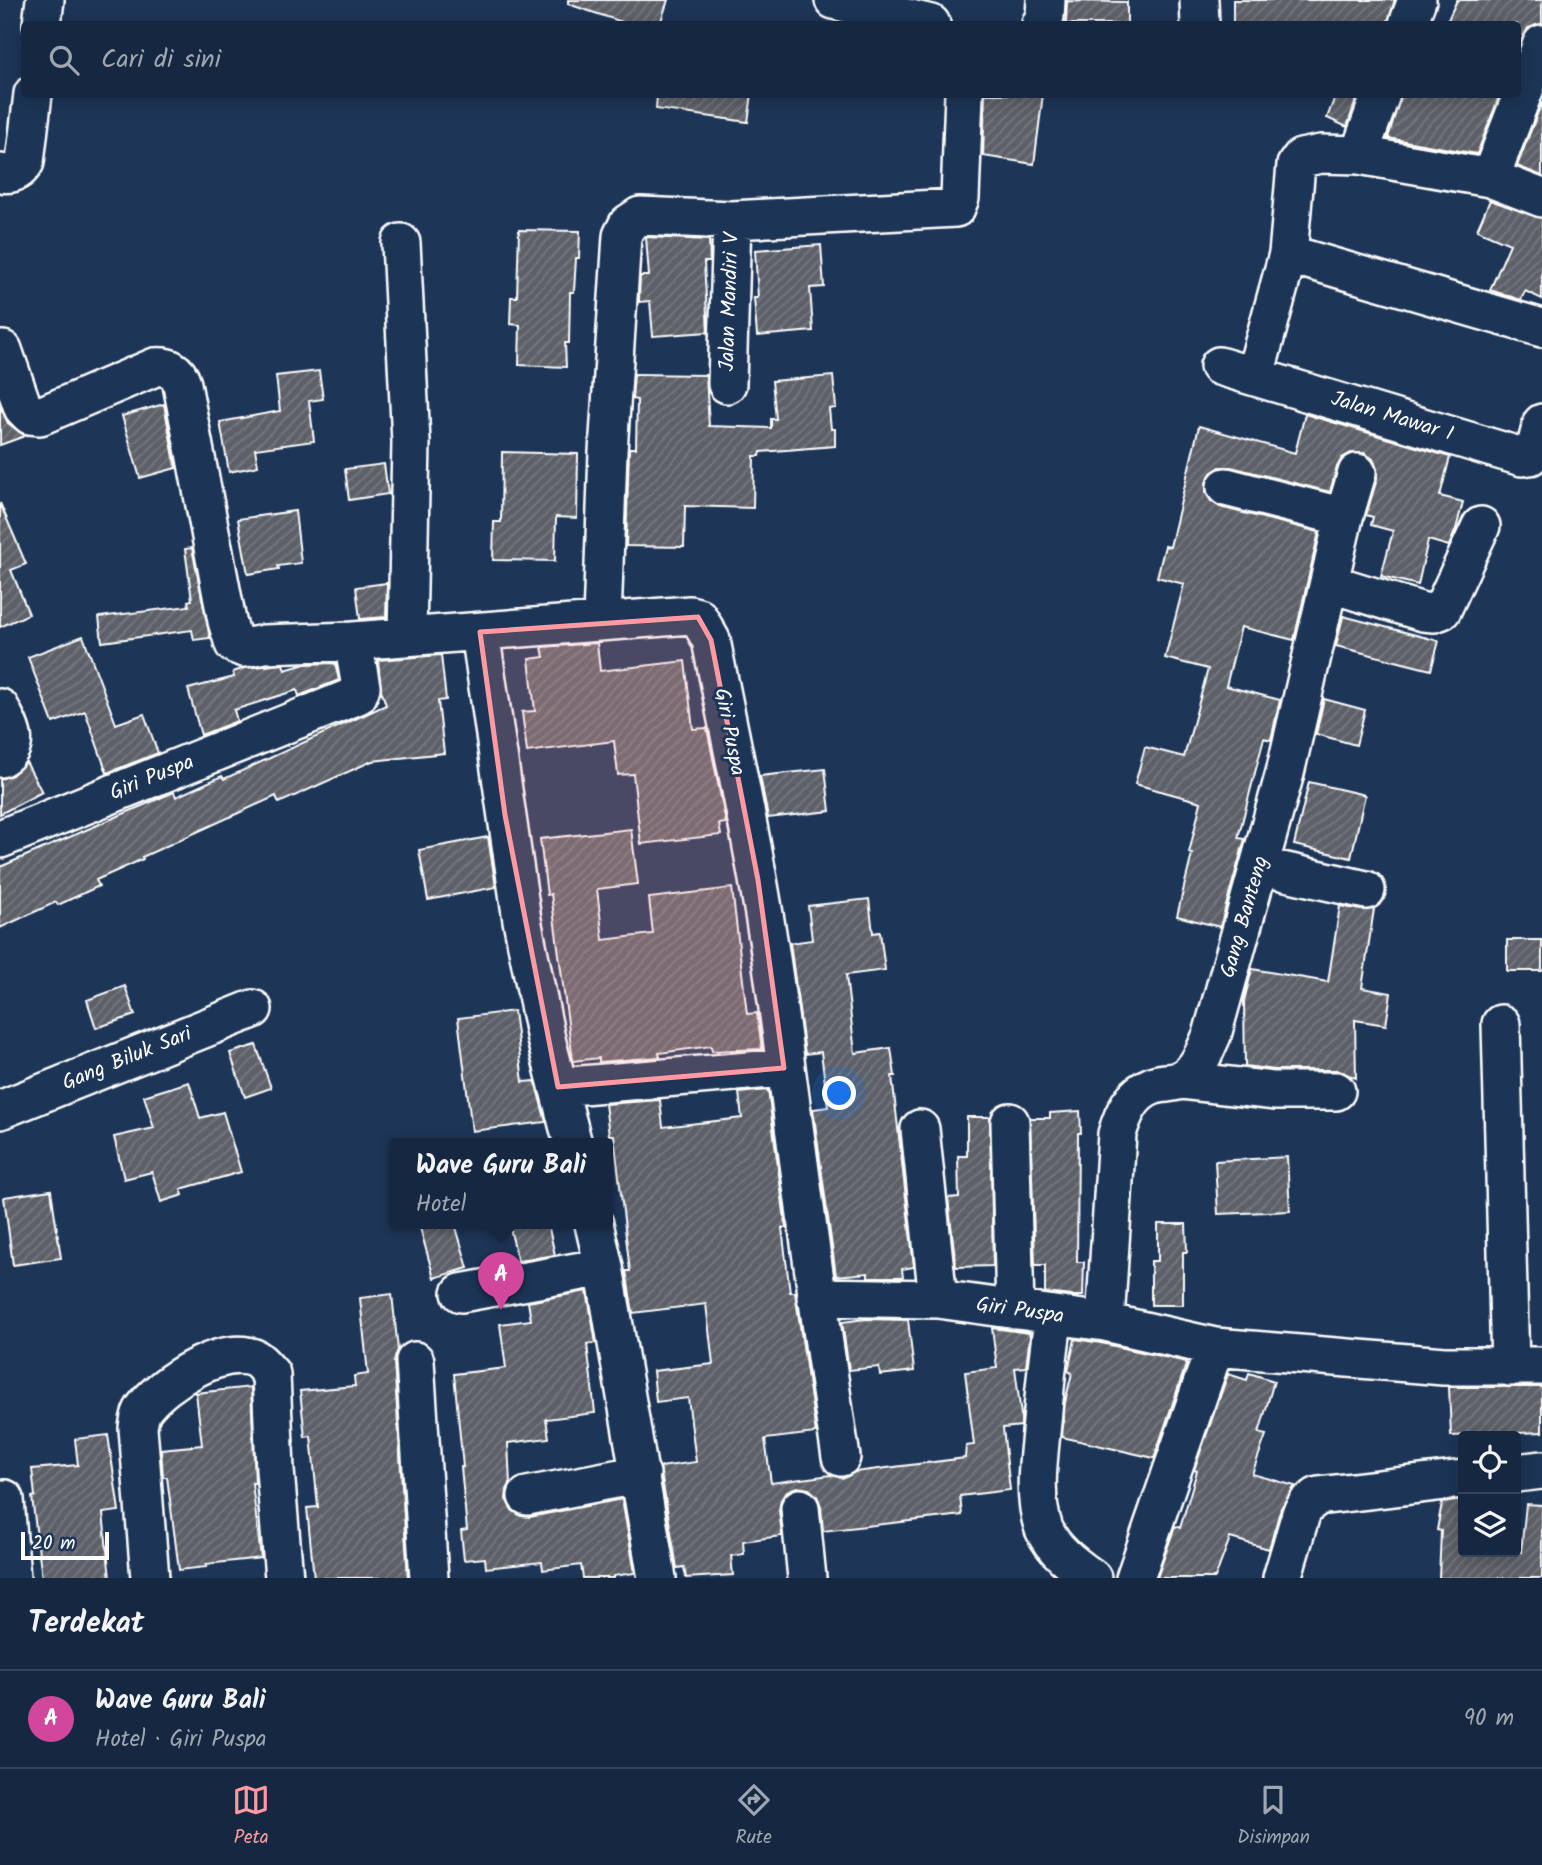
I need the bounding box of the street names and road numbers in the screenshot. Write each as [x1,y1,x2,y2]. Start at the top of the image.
street label: Jalan Mandiri V [711,230,749,372]
street label: Jalan Mawar I [1327,383,1457,451]
street label: Giri Puspa [704,685,754,779]
street label: Giri Puspa [105,746,199,810]
street label: Gang Banteng [1212,852,1278,982]
street label: Gang Biluk Sari [57,1018,198,1100]
street label: Giri Puspa [974,1288,1066,1334]

